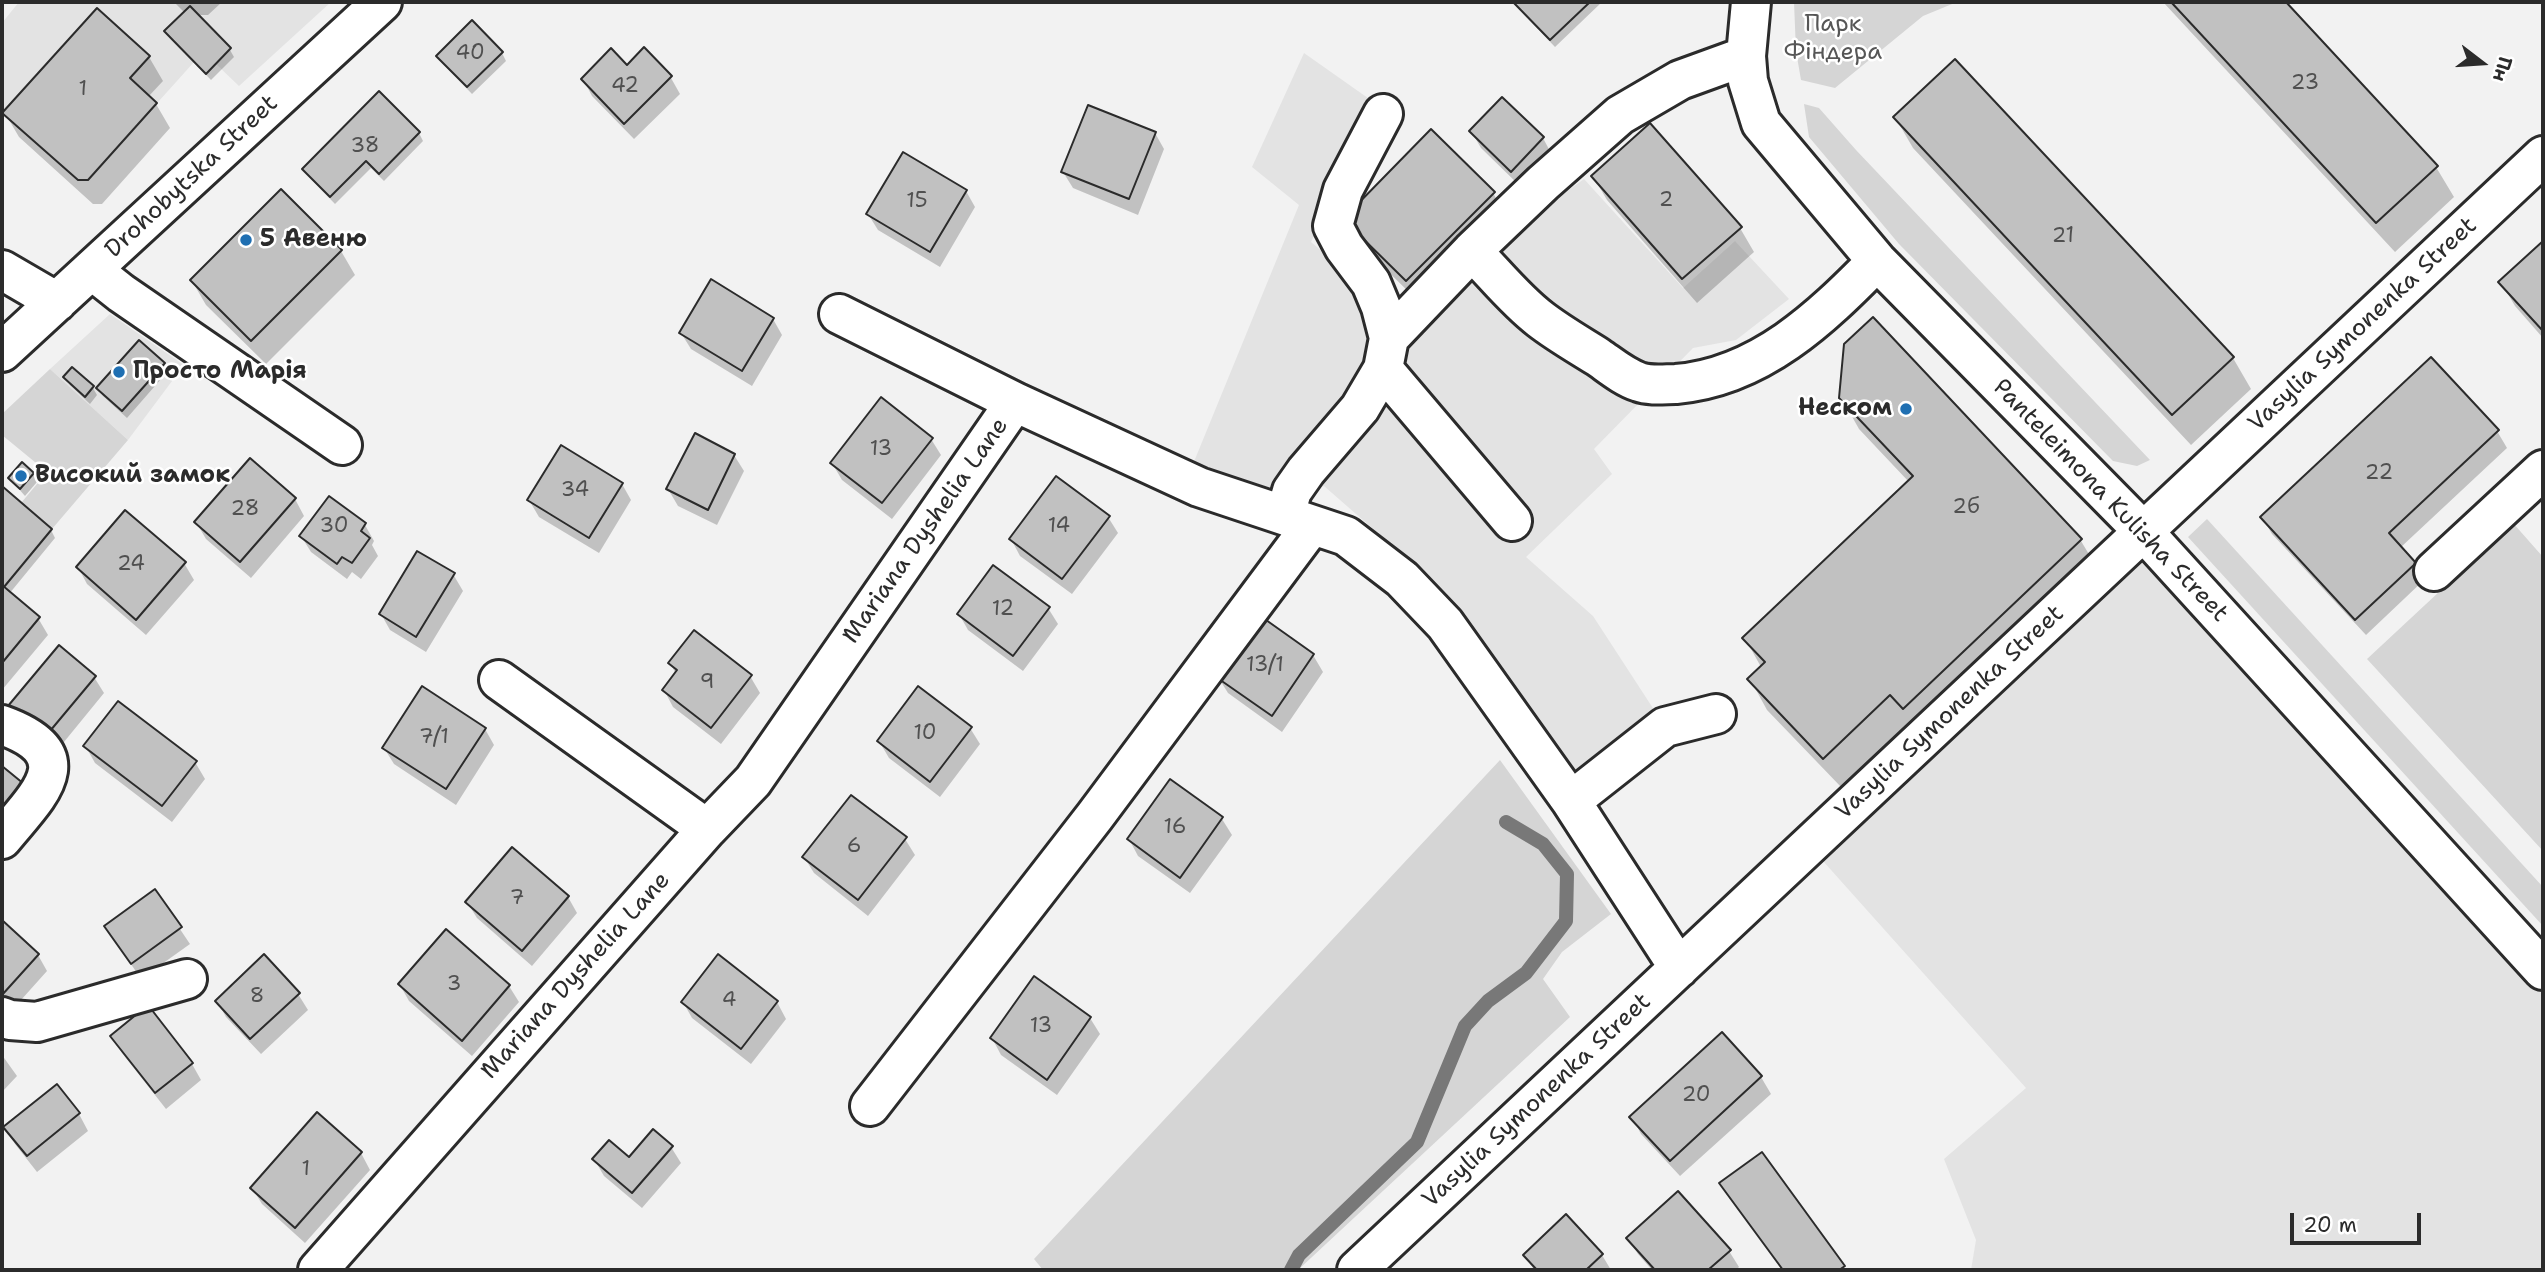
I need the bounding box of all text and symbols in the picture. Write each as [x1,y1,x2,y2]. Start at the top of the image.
park label: Парк Фіндера [1784,11,1882,67]
north arrow [2447,28,2517,98]
house number: 40 [455,41,485,67]
text: Пн [2487,54,2518,85]
house number: 23 [2291,71,2319,97]
house number: 42 [611,74,639,100]
house number: 1 [79,77,87,103]
street label: Drohobytska Street [100,90,284,264]
house number: 38 [351,134,379,160]
house number: 2 [1659,188,1673,214]
house number: 15 [906,189,928,215]
street label: Vasylia Symonenka Street [2243,212,2483,438]
house number: 21 [2052,224,2074,250]
place label: 5 Авеню [260,226,367,254]
marker: 5 Авеню [238,232,254,248]
place label: Просто Марія [133,358,307,386]
marker: Просто Марія [111,364,127,380]
street label: Panteleimona Kulisha Street [1986,374,2234,628]
place label: Неском [1798,395,1892,423]
marker: Неском [1898,401,1914,417]
street label: Mariana Dyshelia Lane [837,413,1015,649]
house number: 13 [870,437,892,463]
house number: 22 [2365,461,2393,487]
place label: Високий замок [35,462,230,490]
marker: Високий замок [13,468,29,484]
house number: 34 [561,478,589,504]
house number: 2б [1952,495,1980,521]
house number: 28 [231,497,259,523]
house number: 30 [319,514,349,540]
house number: 14 [1048,514,1070,540]
house number: 24 [117,552,145,578]
house number: 12 [992,597,1014,623]
street label: Vasylia Symonenka Street [1830,600,2070,826]
house number: 13/1 [1246,653,1284,679]
house number: 9 [700,670,714,696]
house number: 10 [914,721,936,747]
house number: 7/1 [419,725,449,751]
house number: 16 [1164,815,1186,841]
house number: 6 [847,834,861,860]
street label: Mariana Dyshelia Lane [475,867,677,1085]
house number: 7 [510,886,524,912]
house number: 3 [447,972,461,998]
house number: 8 [250,984,264,1010]
house number: 4 [722,988,736,1014]
street label: Vasylia Symonenka Street [1417,988,1657,1214]
house number: 13 [1030,1014,1052,1040]
house number: 20 [1682,1083,1710,1109]
house number: 1 [302,1157,310,1183]
scale bar [2293,1198,2424,1242]
text: 20 m [2303,1211,2357,1239]

